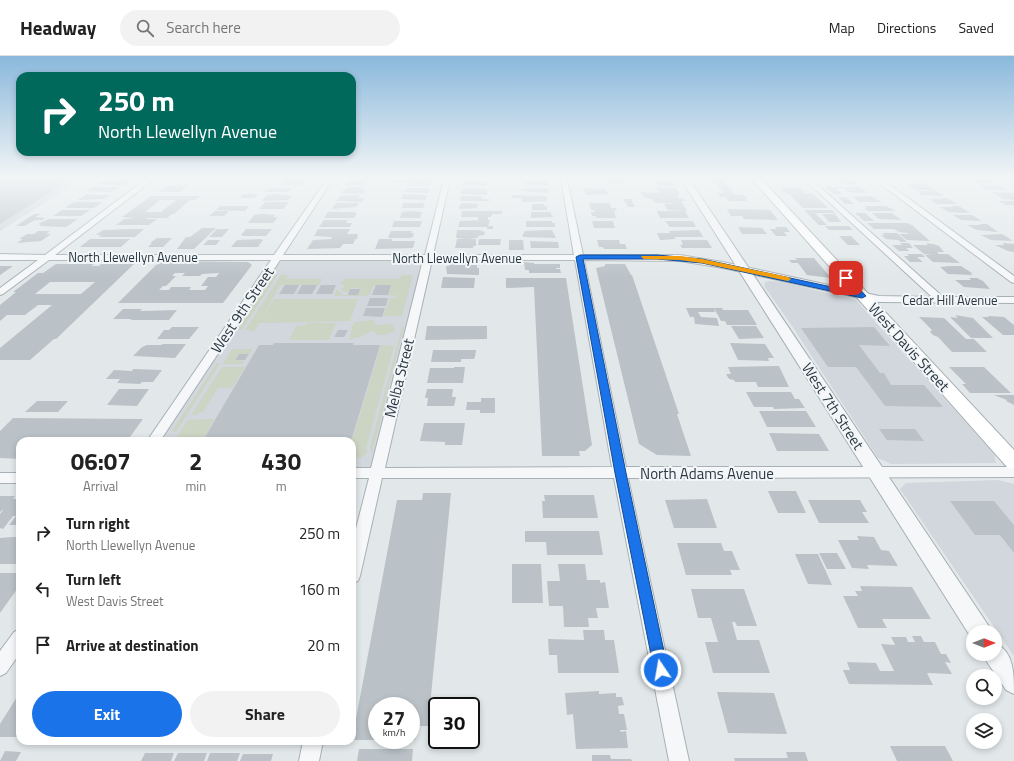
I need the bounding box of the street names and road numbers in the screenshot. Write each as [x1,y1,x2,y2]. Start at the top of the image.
street label: North Llewellyn Avenue [68,247,198,267]
street label: North Llewellyn Avenue [392,248,522,268]
street label: West 9th Street [205,262,280,358]
street label: Cedar Hill Avenue [902,290,998,310]
street label: West Davis Street [863,297,956,397]
street label: Melba Street [378,335,420,420]
street label: West 7th Street [796,358,870,455]
street label: North Adams Avenue [640,462,774,485]

